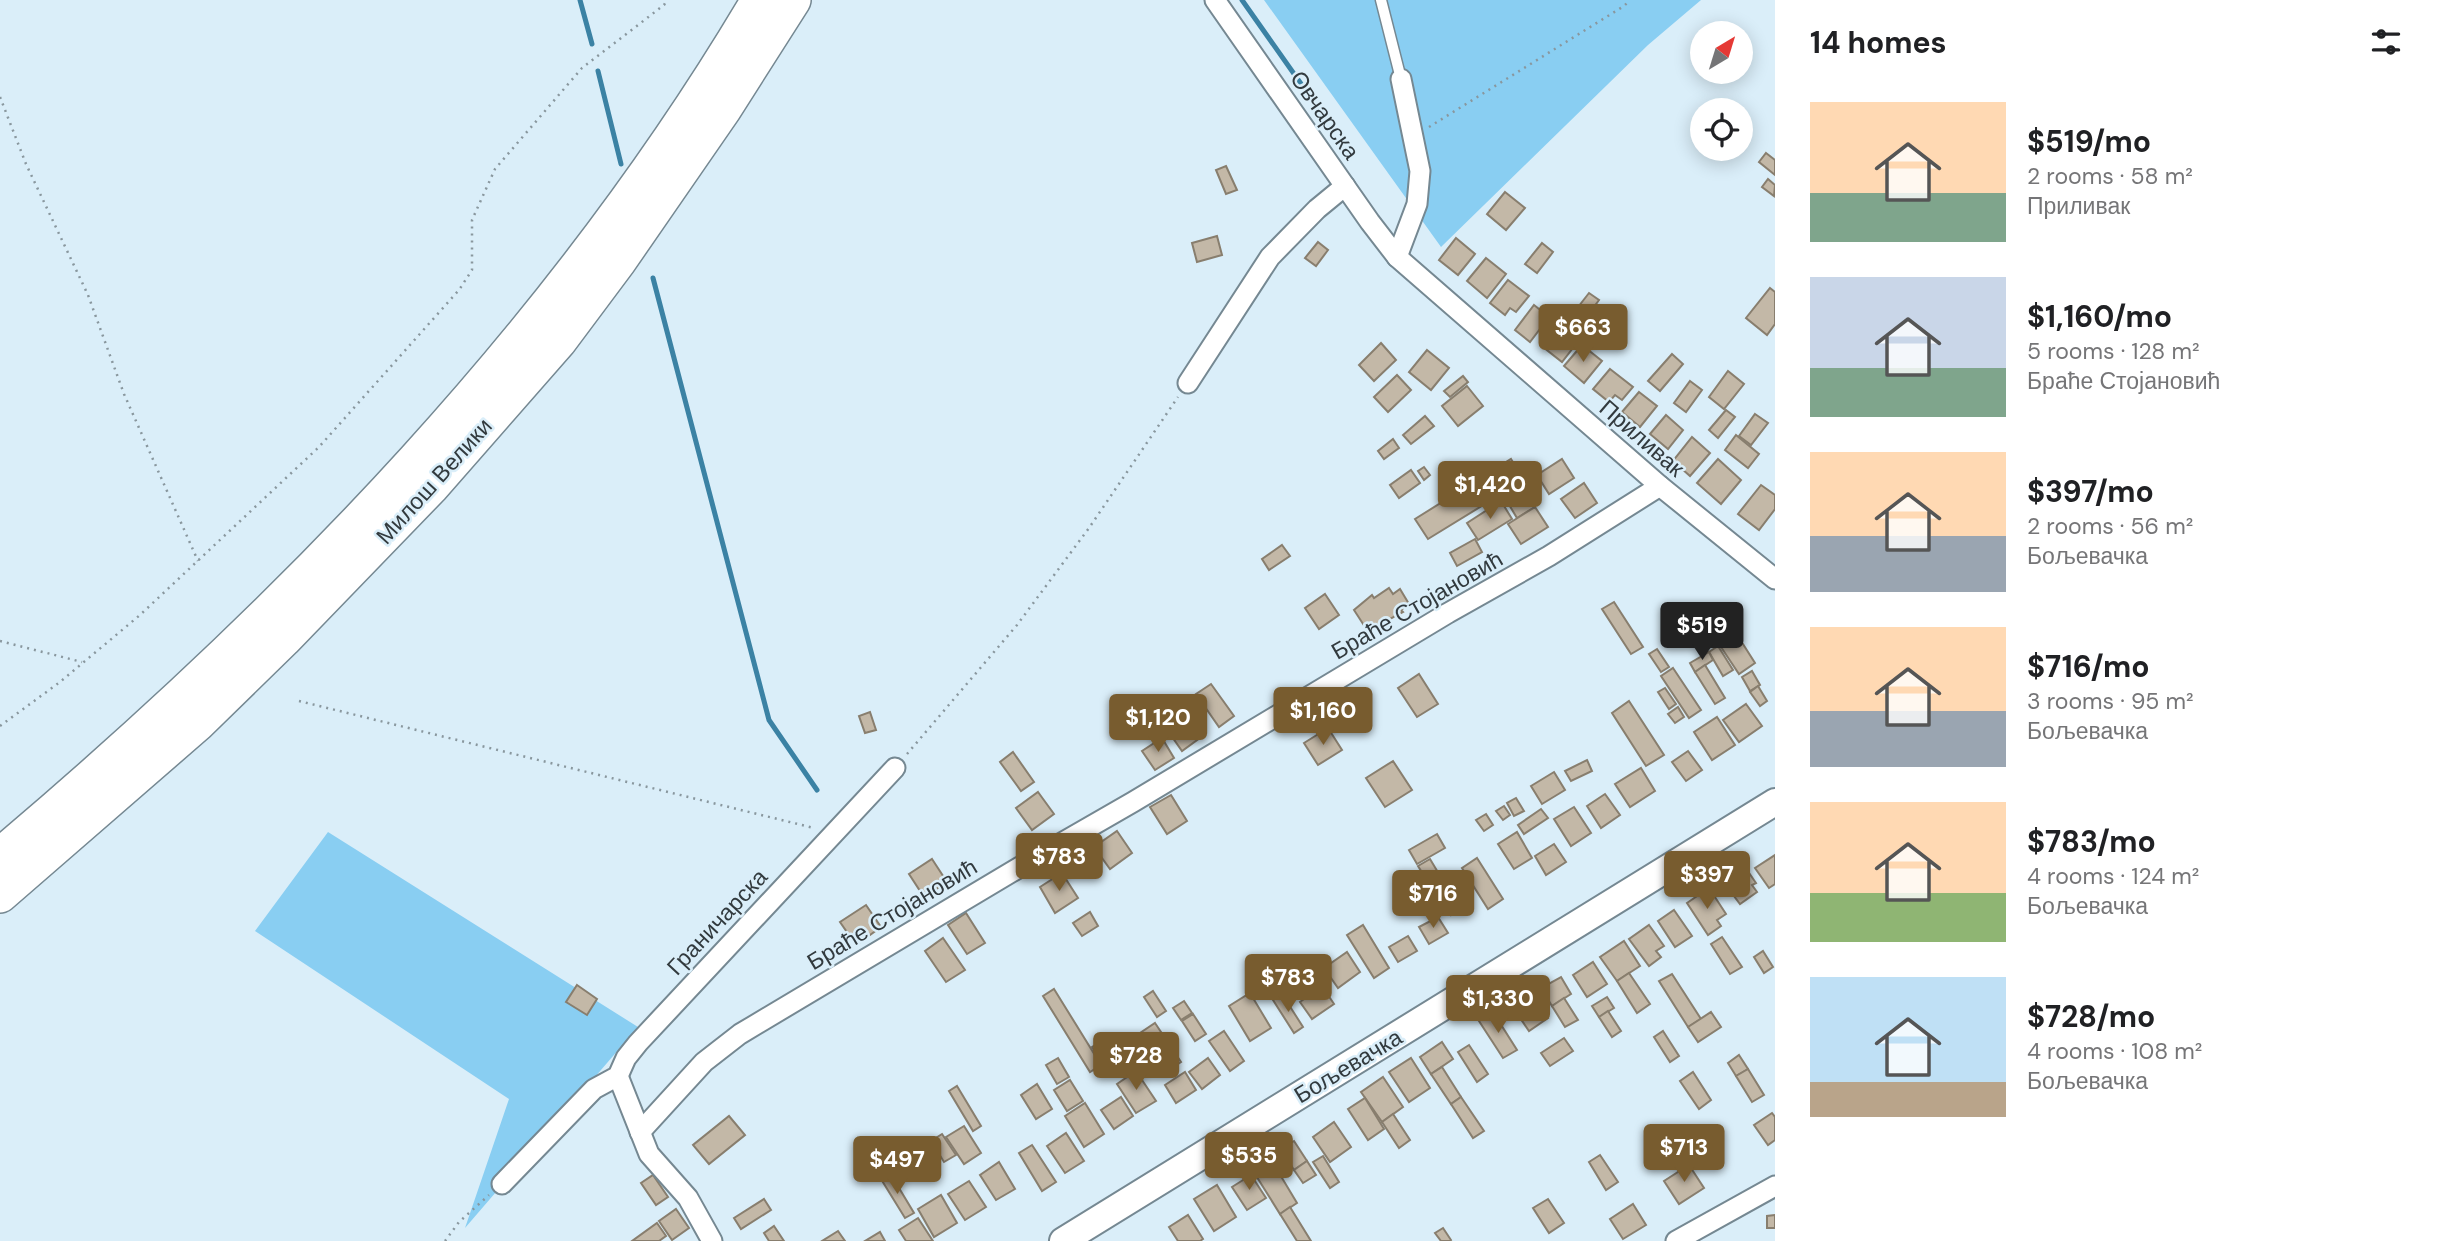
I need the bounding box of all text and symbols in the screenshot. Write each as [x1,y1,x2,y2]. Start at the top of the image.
north arrow [1690,21,1754,84]
map controls [1690,21,1753,161]
text: 14 homes [1810,23,1947,62]
icon: filters [2367,23,2405,61]
street label: Овчарска [1284,65,1367,165]
button: locate [1690,98,1753,161]
text: $519/mo [2027,122,2151,161]
icon: home [1866,130,1950,214]
text: 2 rooms · 58 m² [2027,161,2193,191]
text: Приливак [2027,191,2130,221]
text: $1,160/mo [2027,297,2172,336]
pin: $663 [1542,304,1624,364]
icon: home [1866,305,1950,389]
text: $663 [1555,312,1611,342]
text: 5 rooms · 128 m² [2027,336,2200,366]
text: Браће Стојановић [2027,366,2220,396]
street label: Приливак [1593,393,1692,484]
street label: Милош Велики [369,412,499,550]
pin: $1,420 [1433,462,1547,521]
text: $1,420 [1454,469,1526,499]
text: $397/mo [2027,472,2154,511]
icon: home [1866,480,1950,564]
text: 2 rooms · 56 m² [2027,511,2193,541]
text: Бољевачка [2027,541,2148,571]
street label: Браће Стојановић [1326,544,1508,666]
pin: $519 [1661,602,1743,662]
text: $519 [1676,610,1728,640]
text: $716/mo [2027,647,2150,686]
icon: home [1866,655,1950,739]
text: 3 rooms · 95 m² [2027,686,2194,716]
pin: $1,160 [1266,688,1380,747]
pin: $1,120 [1101,694,1215,754]
text: $1,160 [1289,695,1357,725]
text: $1,120 [1125,702,1191,732]
text: Бољевачка [2027,716,2148,746]
text: $783/mo [2027,822,2156,861]
icon: home [1866,830,1950,914]
pin: $783 [1018,834,1100,893]
text: $783 [1032,841,1086,871]
street label: Браће Стојановић [801,851,983,977]
pin: $397 [1666,852,1748,911]
text: $397 [1680,859,1734,889]
text: 4 rooms · 124 m² [2027,861,2199,891]
street label: Граничарска [660,862,774,981]
pin: $716 [1392,870,1474,930]
text: $716 [1408,878,1458,908]
text: Бољевачка [2027,891,2148,921]
pin: $783 [1247,954,1329,1014]
text: $783 [1261,962,1315,992]
pin: $1,330 [1441,976,1555,1035]
text: $1,330 [1462,983,1534,1013]
text: $728/mo [2027,997,2155,1036]
icon: home [1866,1005,1950,1089]
street label: Бољевачка [1288,1022,1408,1110]
pin: $728 [1095,1032,1177,1092]
text: 4 rooms · 108 m² [2027,1036,2202,1066]
text: $728 [1109,1040,1163,1070]
text: Бољевачка [2027,1066,2148,1096]
pin: $713 [1643,1124,1725,1184]
pin: $535 [1208,1132,1290,1192]
text: $713 [1660,1132,1708,1162]
pin: $497 [856,1136,938,1196]
text: $535 [1221,1140,1277,1170]
text: $497 [869,1144,925,1174]

